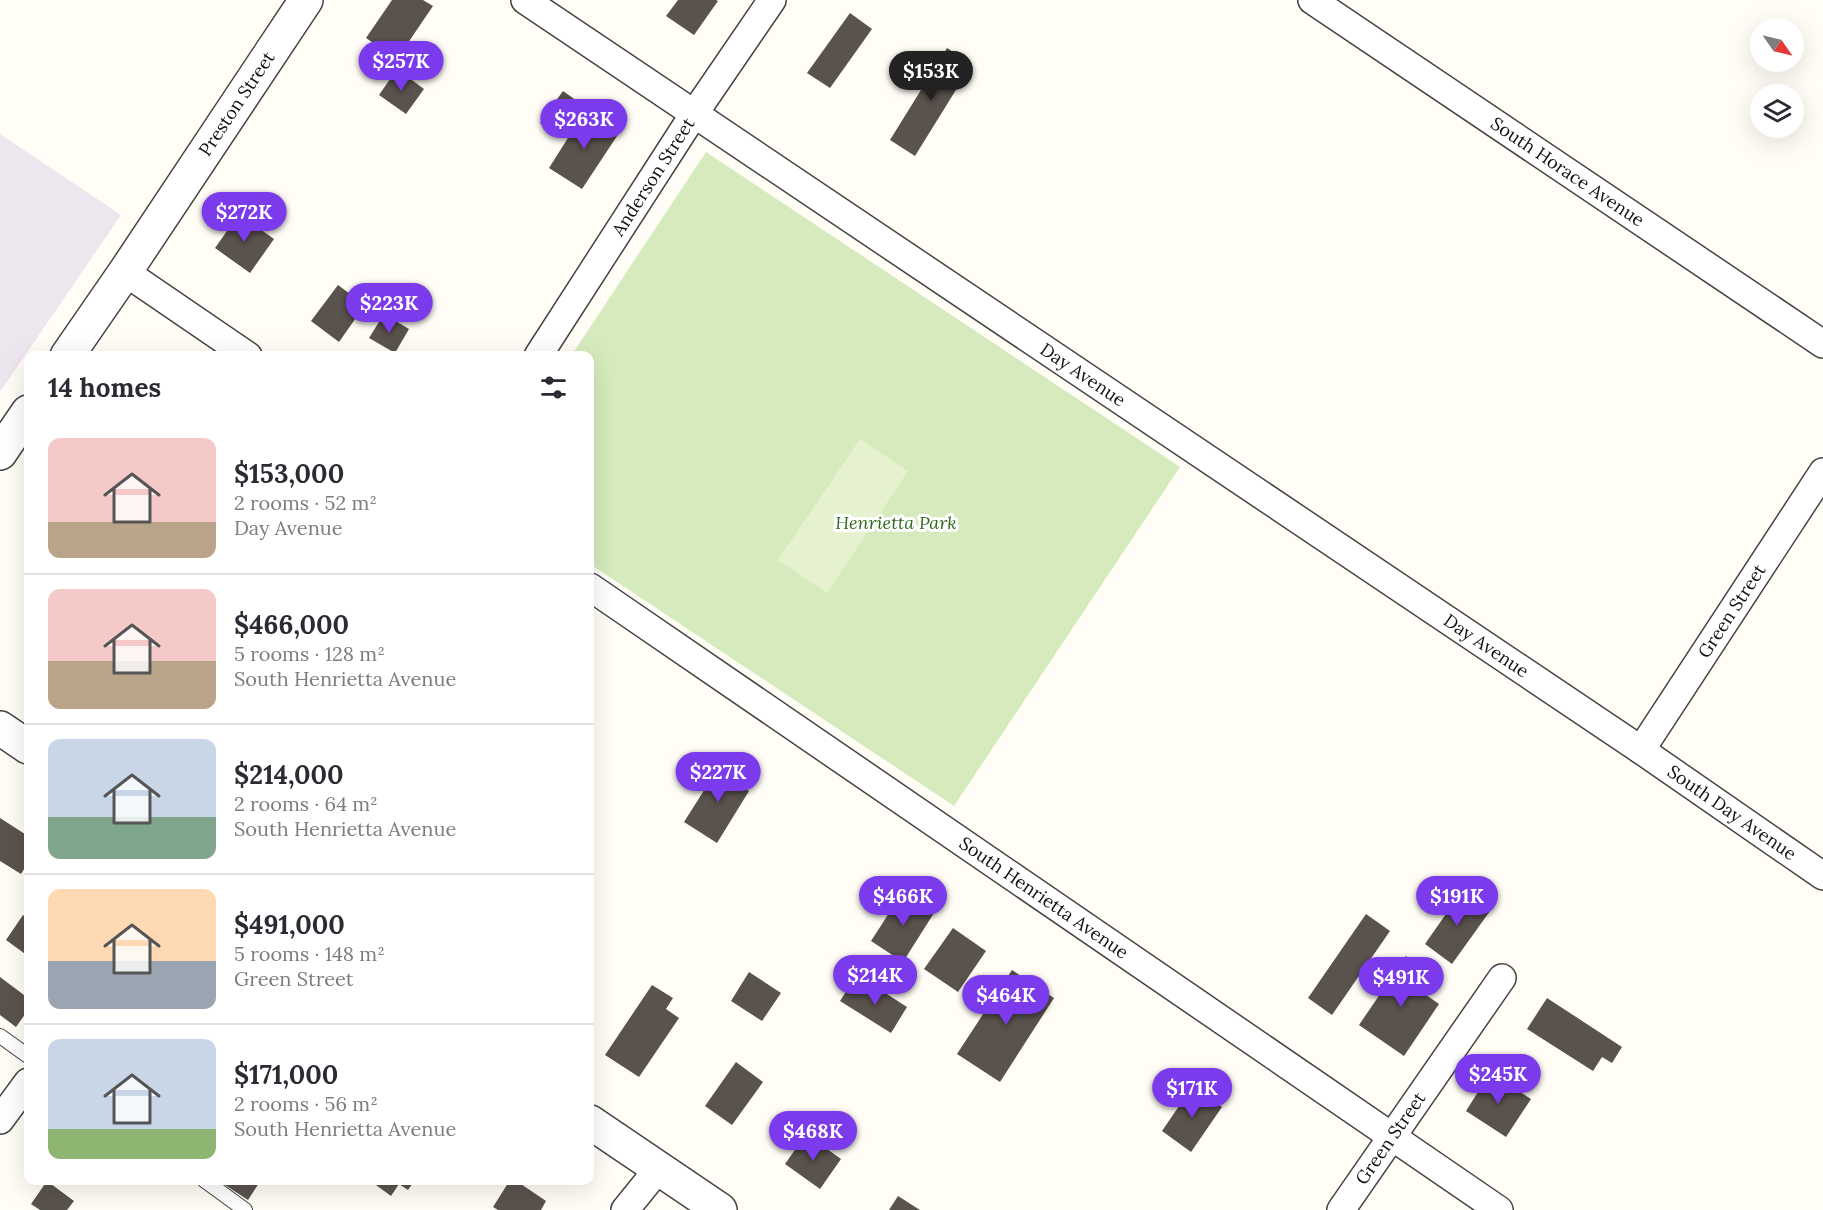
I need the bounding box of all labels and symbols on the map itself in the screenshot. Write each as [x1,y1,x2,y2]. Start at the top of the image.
north arrow [1750,18,1804,72]
pin: $257K [359,41,443,92]
street label: Preston Street [193,47,280,160]
pin: $153K [889,51,973,102]
pin: $263K [542,99,626,150]
street label: South Horace Avenue [1487,112,1649,232]
street label: Anderson Street [606,113,700,241]
pin: $272K [202,192,286,243]
pin: $223K [347,283,431,334]
street label: Day Avenue [1036,338,1130,411]
park label: Henrietta Park [835,511,957,534]
street label: Green Street [1692,560,1771,662]
street label: Day Avenue [1439,609,1534,682]
pin: $227K [676,752,760,803]
street label: South Day Avenue [1663,760,1801,865]
street label: South Henrietta Avenue [955,831,1133,964]
pin: $466K [861,876,945,927]
pin: $191K [1415,876,1499,927]
pin: $214K [833,955,917,1006]
pin: $491K [1359,957,1443,1008]
pin: $464K [964,975,1048,1026]
pin: $245K [1456,1054,1540,1105]
pin: $171K [1150,1068,1234,1119]
street label: Green Street [1350,1087,1430,1189]
pin: $468K [771,1111,855,1162]

